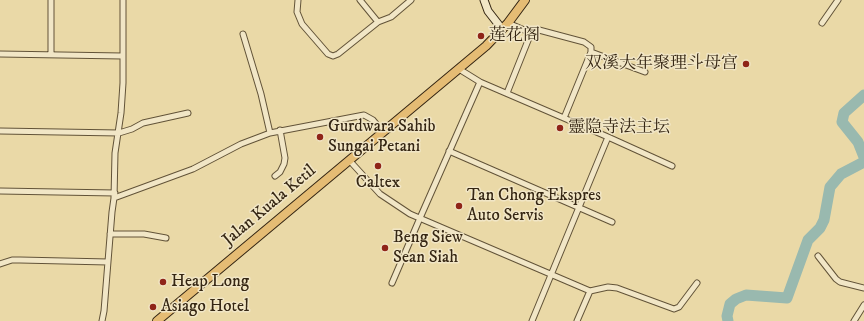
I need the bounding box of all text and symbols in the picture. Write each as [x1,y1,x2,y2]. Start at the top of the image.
place label: 莲花阁 [489,26,540,46]
marker: 莲花阁 [476,31,486,41]
place label: 双溪大年聚理斗母宫 [585,54,738,74]
marker: 双溪大年聚理斗母宫 [741,59,751,69]
place label: Gurdwara Sahib Sungai Petani [328,117,435,157]
place label: 靈隐寺法主坛 [568,118,670,138]
marker: 靈隐寺法主坛 [555,123,565,133]
marker: Gurdwara Sahib Sungai Petani [315,132,325,142]
street label: Jalan Kuala Ketil [219,161,321,251]
marker: Caltex [373,161,383,171]
place label: Caltex [356,173,400,193]
place label: Tan Chong Ekspres Auto Servis [467,186,601,226]
marker: Tan Chong Ekspres Auto Servis [454,201,464,211]
place label: Beng Siew Sean Siah [393,228,463,268]
marker: Beng Siew Sean Siah [380,243,390,253]
place label: Heap Long [171,272,249,292]
marker: Heap Long [158,277,168,287]
place label: Asiago Hotel [161,297,249,317]
marker: Asiago Hotel [148,302,158,312]

